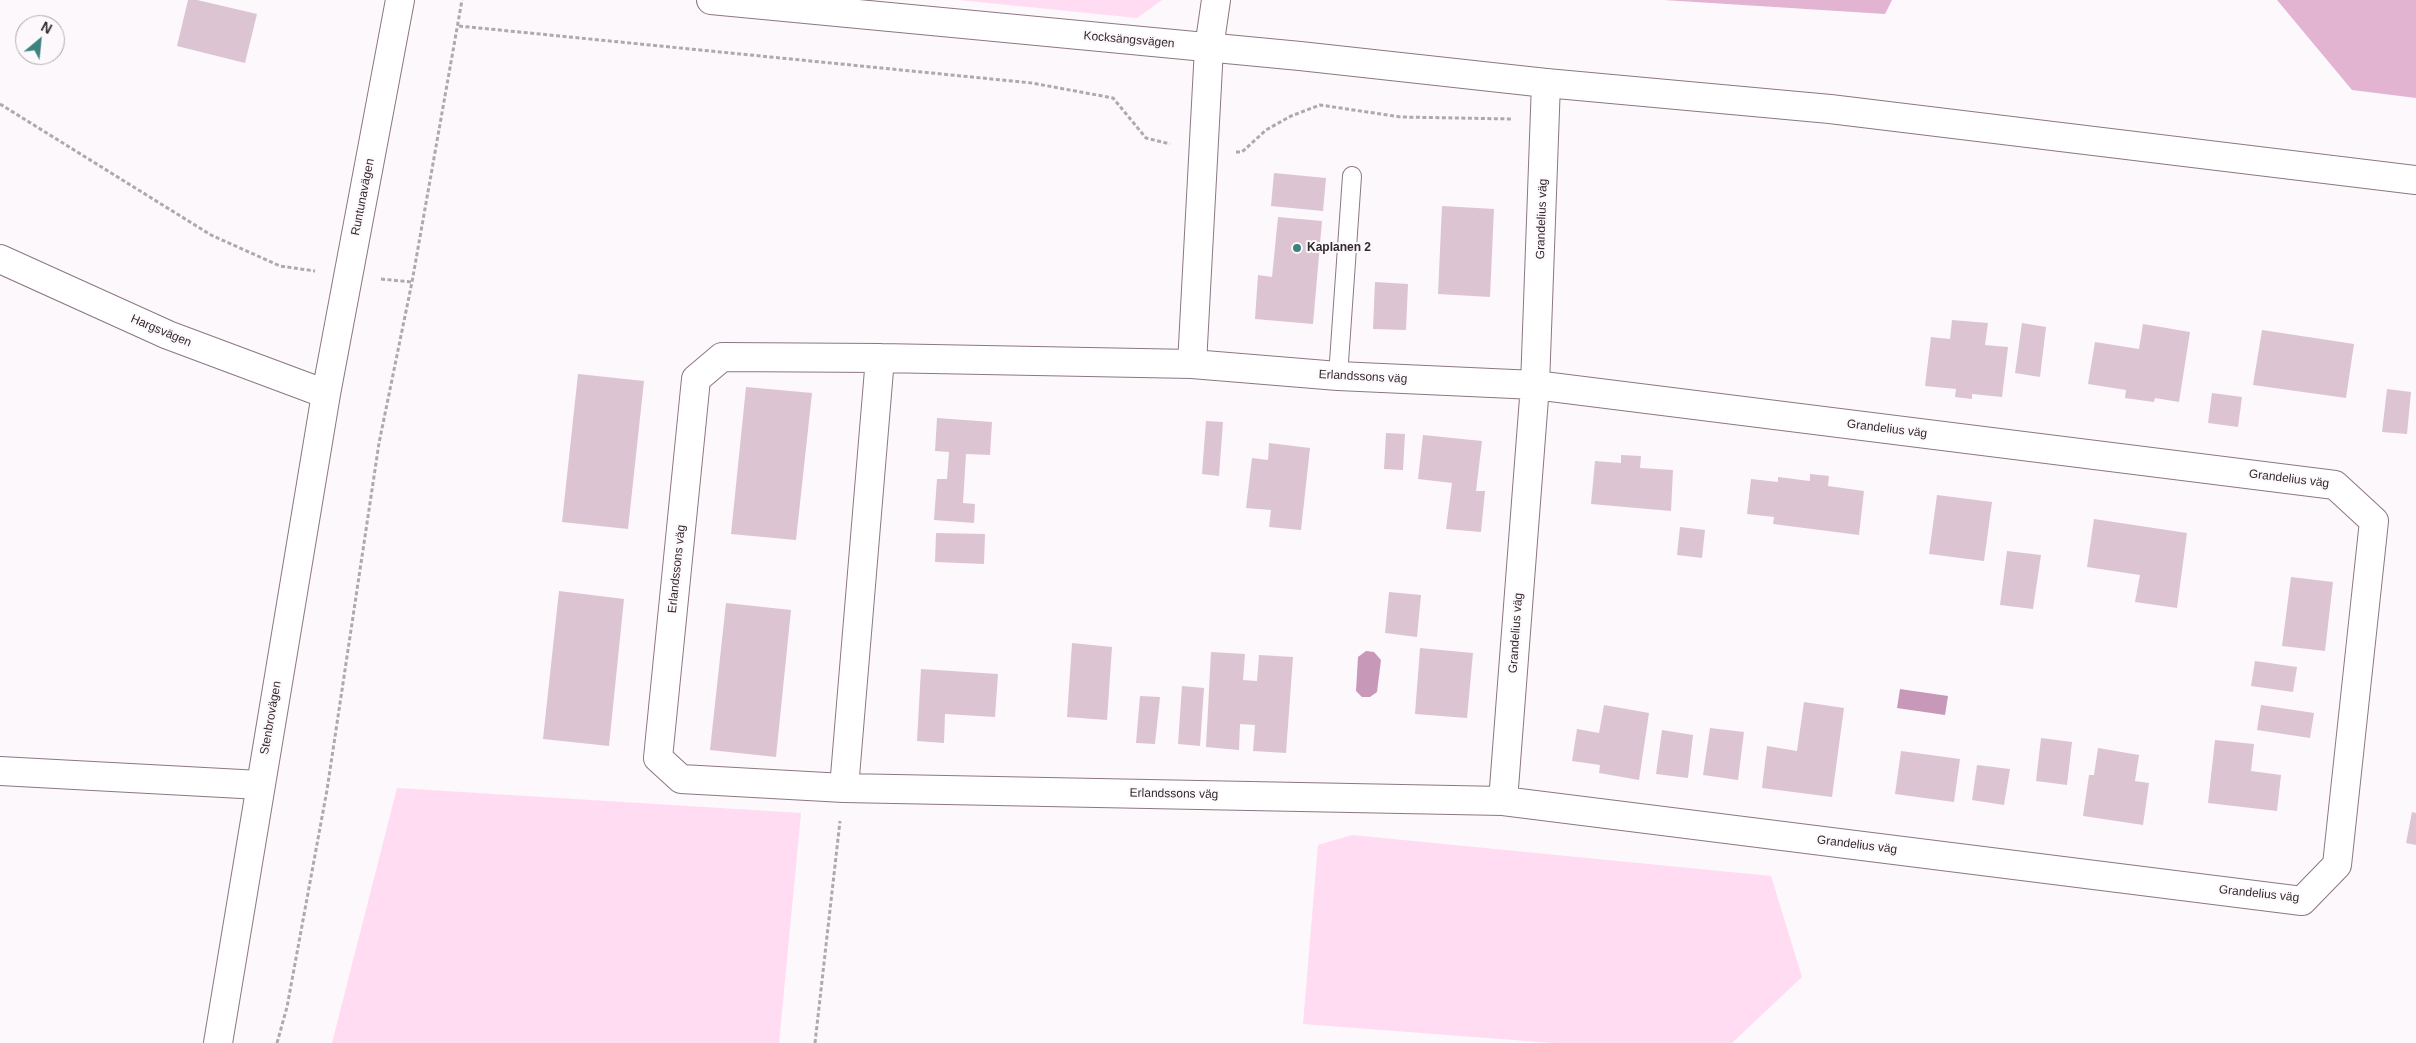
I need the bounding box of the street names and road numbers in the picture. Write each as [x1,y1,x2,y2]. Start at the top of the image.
street label: Kocksängsvägen [1083,29,1175,51]
street label: Runtunavägen [348,157,378,237]
street label: Grandelius väg [1533,178,1551,260]
street label: Hargsvägen [128,312,194,350]
street label: Erlandssons väg [1318,367,1408,387]
street label: Grandelius väg [1846,417,1928,441]
street label: Grandelius väg [2248,467,2330,491]
street label: Erlandssons väg [665,524,689,614]
street label: Grandelius väg [1506,592,1526,674]
street label: Stenbrovägen [257,680,285,756]
street label: Erlandssons väg [1130,786,1218,802]
street label: Grandelius väg [1816,833,1898,857]
street label: Grandelius väg [2218,883,2300,905]

